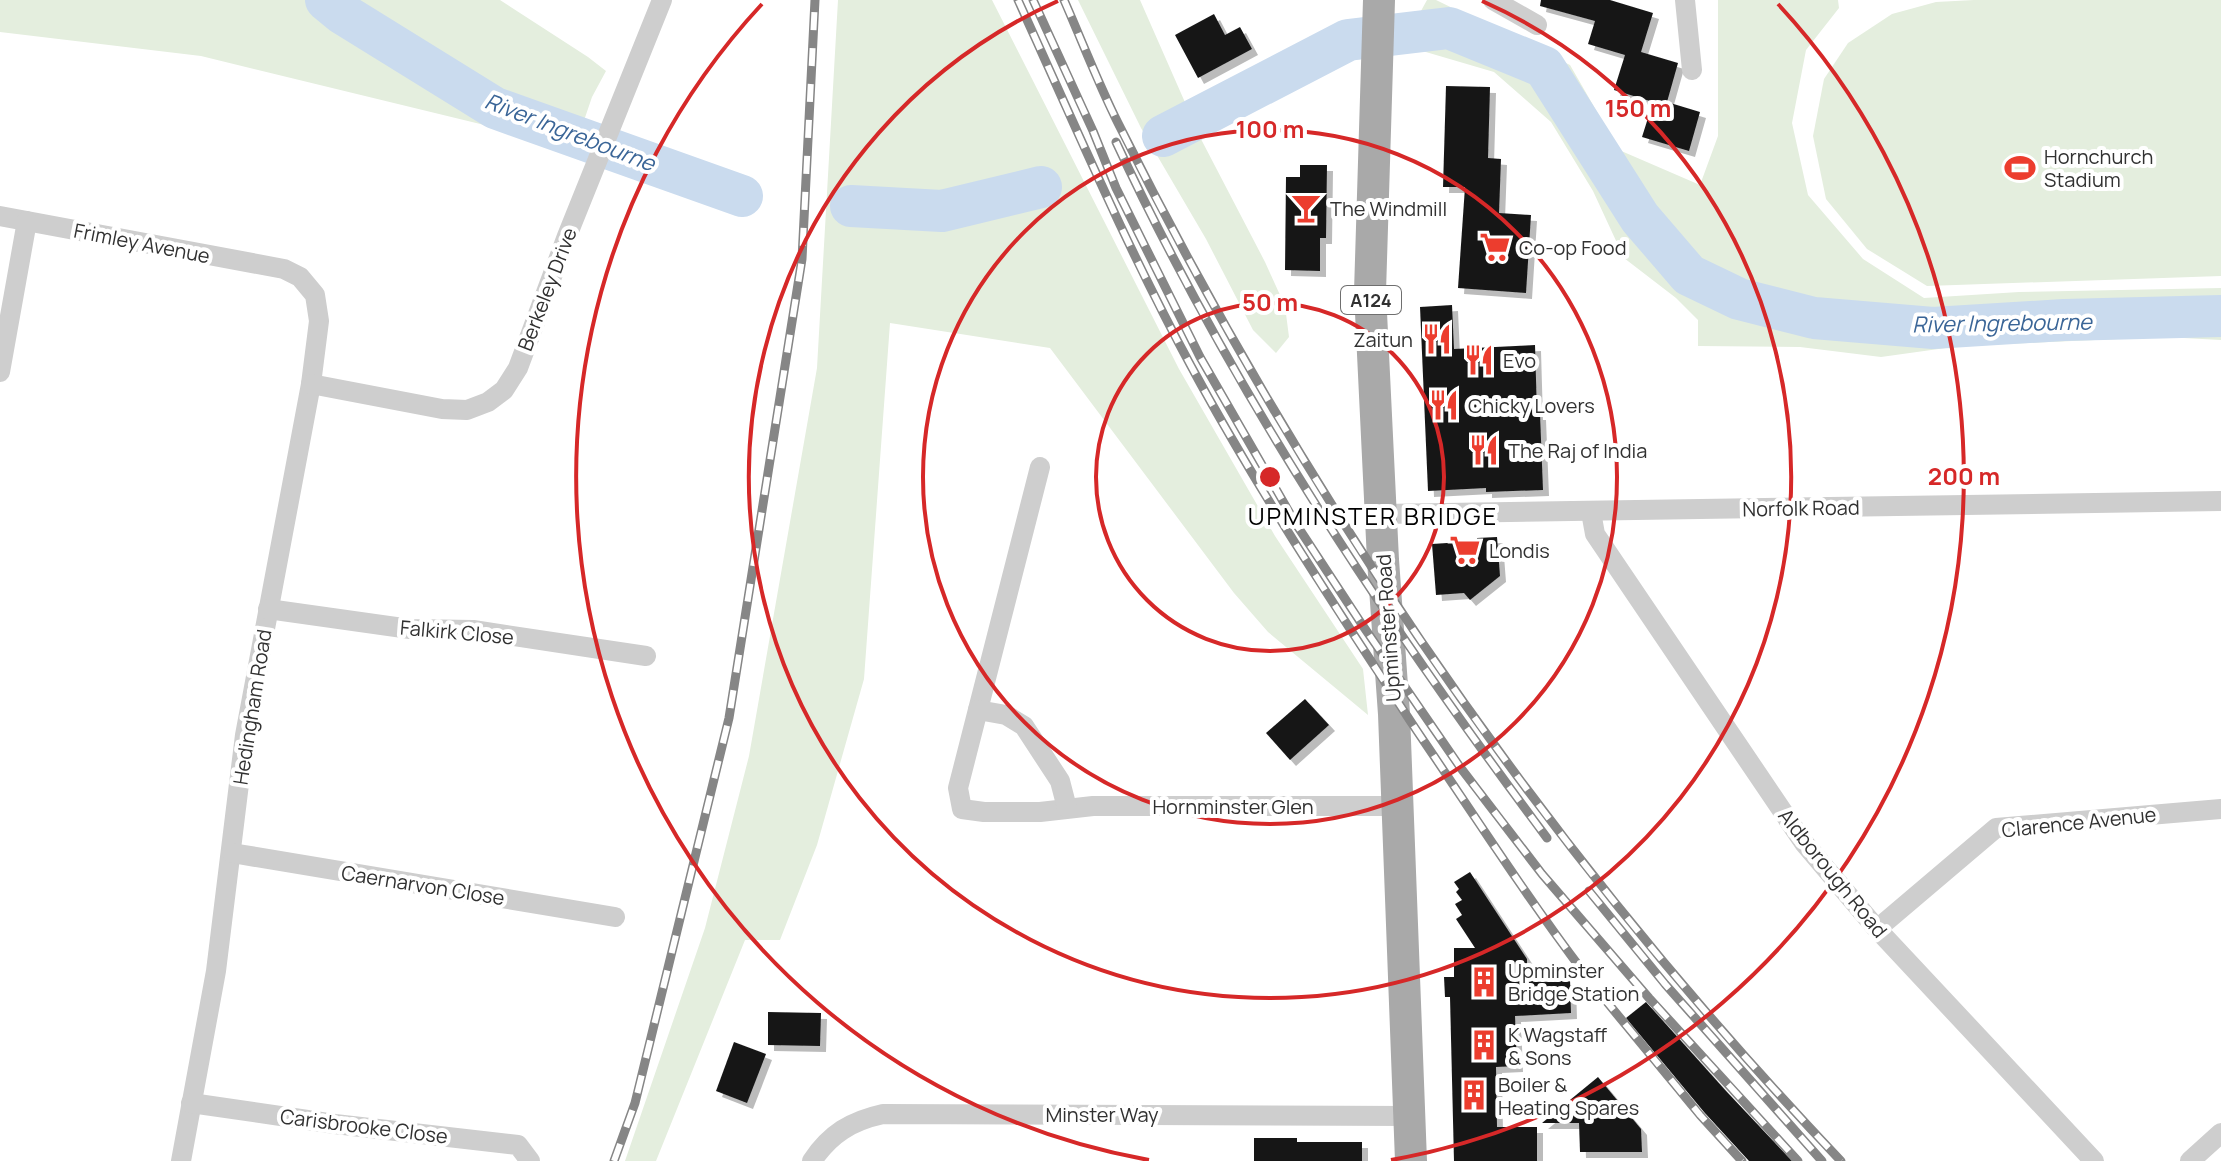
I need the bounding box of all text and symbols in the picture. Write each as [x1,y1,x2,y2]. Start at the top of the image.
water label: River Ingrebourne [481,86,660,179]
text: 150 m [1605,91,1671,124]
text: 100 m [1236,112,1304,145]
place label: Hornchurch Stadium [2044,143,2153,193]
sports icon: Hornchurch Stadium [2003,151,2037,185]
bar icon: The Windmill [1289,191,1323,225]
place label: The Windmill [1330,195,1447,222]
street label: Frimley Avenue [72,217,212,269]
street label: Berkeley Drive [511,223,583,355]
supermarket icon: Co-op Food [1478,230,1512,264]
place label: Co-op Food [1519,234,1627,261]
text: 50 m [1242,285,1298,318]
road number: A124 [1341,286,1401,314]
water label: River Ingrebourne [1912,306,2093,340]
restaurant icon: Zaitun [1420,322,1454,356]
place label: Zaitun [1353,326,1413,353]
restaurant icon: Evo [1462,343,1496,377]
place label: Evo [1503,347,1536,374]
restaurant icon: Chicky Lovers [1427,388,1461,422]
place label: Chicky Lovers [1468,392,1595,419]
restaurant icon: The Raj of India [1467,433,1501,467]
place label: The Raj of India [1508,437,1647,464]
text: 200 m [1928,459,2000,492]
centre of rings [1256,463,1284,491]
street label: Norfolk Road [1742,493,1860,523]
district label: UPMINSTER BRIDGE [1248,499,1498,532]
supermarket icon: Londis [1448,533,1482,567]
place label: Londis [1489,537,1550,564]
street label: Upminster Road [1369,553,1407,703]
street label: Falkirk Close [399,614,515,650]
street label: Hedingham Road [226,627,278,787]
street label: Hornminster Glen [1152,793,1314,820]
street label: Clarence Avenue [2000,800,2158,844]
street label: Aldborough Road [1773,803,1893,943]
street label: Caernarvon Close [339,859,507,911]
place label: Upminster Bridge Station [1508,957,1639,1007]
building icon: Upminster Bridge Station [1467,965,1501,999]
place label: K Wagstaff & Sons [1508,1021,1608,1071]
building icon: K Wagstaff & Sons [1467,1028,1501,1062]
place label: Boiler & Heating Spares [1498,1071,1639,1121]
building icon: Boiler & Heating Spares [1457,1078,1491,1112]
street label: Minster Way [1045,1101,1159,1128]
street label: Carisbrooke Close [279,1102,449,1150]

